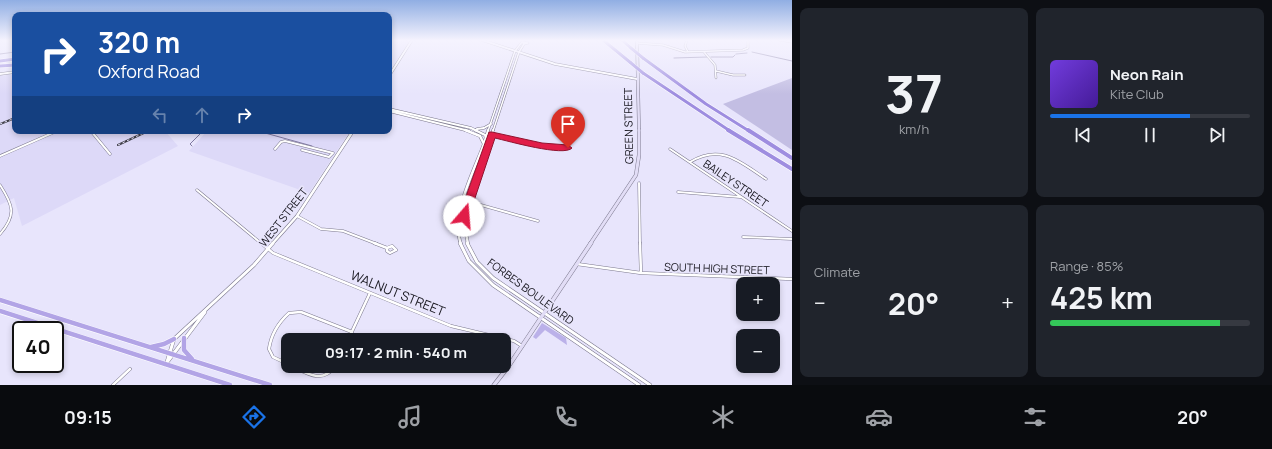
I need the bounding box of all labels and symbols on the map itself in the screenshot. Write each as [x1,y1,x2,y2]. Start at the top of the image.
street label: GREEN STREET [620,87,636,164]
pin [551,107,585,148]
street label: BAILEY STREET [701,156,772,211]
street label: WEST STREET [255,184,311,250]
position arrow [443,195,485,237]
street label: FORBES BOULEVARD [485,254,577,328]
street label: SOUTH HIGH STREET [664,259,771,277]
street label: WALNUT STREET [348,266,448,320]
speed limit sign: 40 [12,321,64,373]

